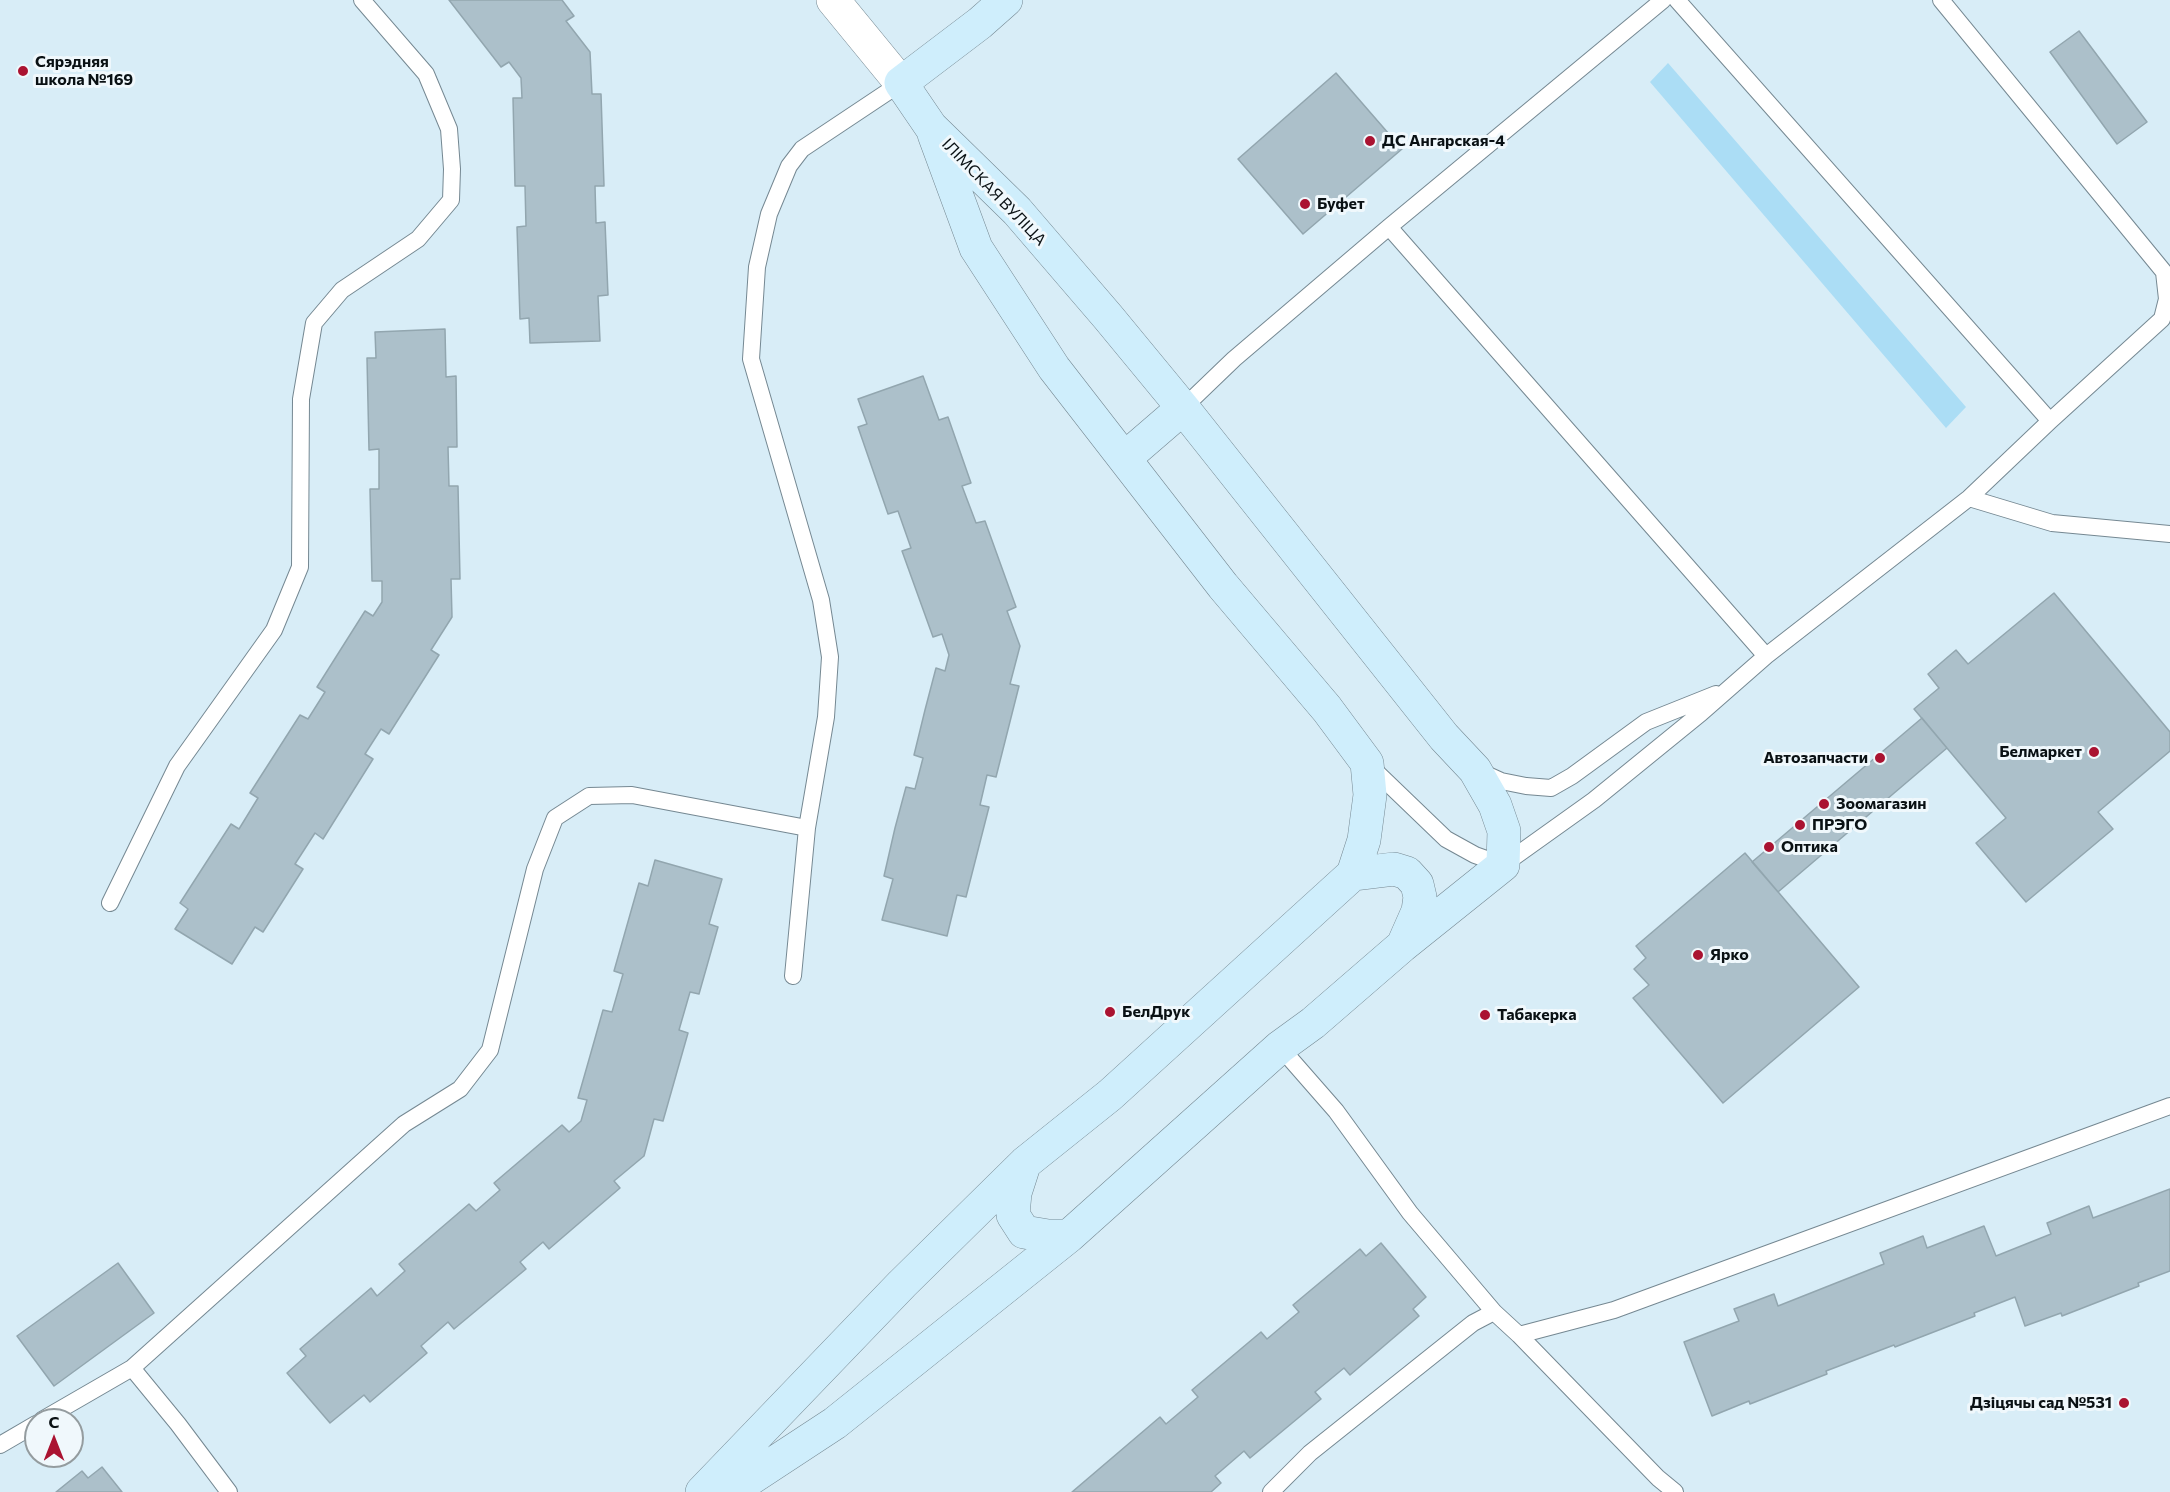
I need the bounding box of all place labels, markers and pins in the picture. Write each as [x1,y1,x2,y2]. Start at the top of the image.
place label: Сярэдняя школа №169 [35,52,133,90]
marker: Сярэдняя школа №169 [16,64,30,78]
place label: ДС Ангарская-4 [1382,131,1505,151]
marker: ДС Ангарская-4 [1363,134,1377,148]
place label: Буфет [1317,194,1365,214]
marker: Буфет [1298,197,1312,211]
place label: Белмаркет [1999,742,2082,762]
marker: Белмаркет [2087,745,2101,759]
place label: Автозапчасти [1763,748,1868,768]
marker: Автозапчасти [1873,751,1887,765]
place label: Зоомагазин [1836,794,1926,814]
marker: Зоомагазин [1817,797,1831,811]
place label: ПРЭГО [1812,815,1867,835]
marker: ПРЭГО [1793,818,1807,832]
place label: Оптика [1781,837,1838,857]
marker: Оптика [1762,840,1776,854]
place label: Ярко [1710,945,1749,965]
marker: Ярко [1691,948,1705,962]
place label: БелДрук [1122,1002,1190,1022]
marker: БелДрук [1103,1005,1117,1019]
place label: Табакерка [1497,1005,1577,1025]
marker: Табакерка [1478,1008,1492,1022]
place label: Дзіцячы сад №531 [1970,1393,2112,1413]
marker: Дзіцячы сад №531 [2117,1396,2131,1410]

